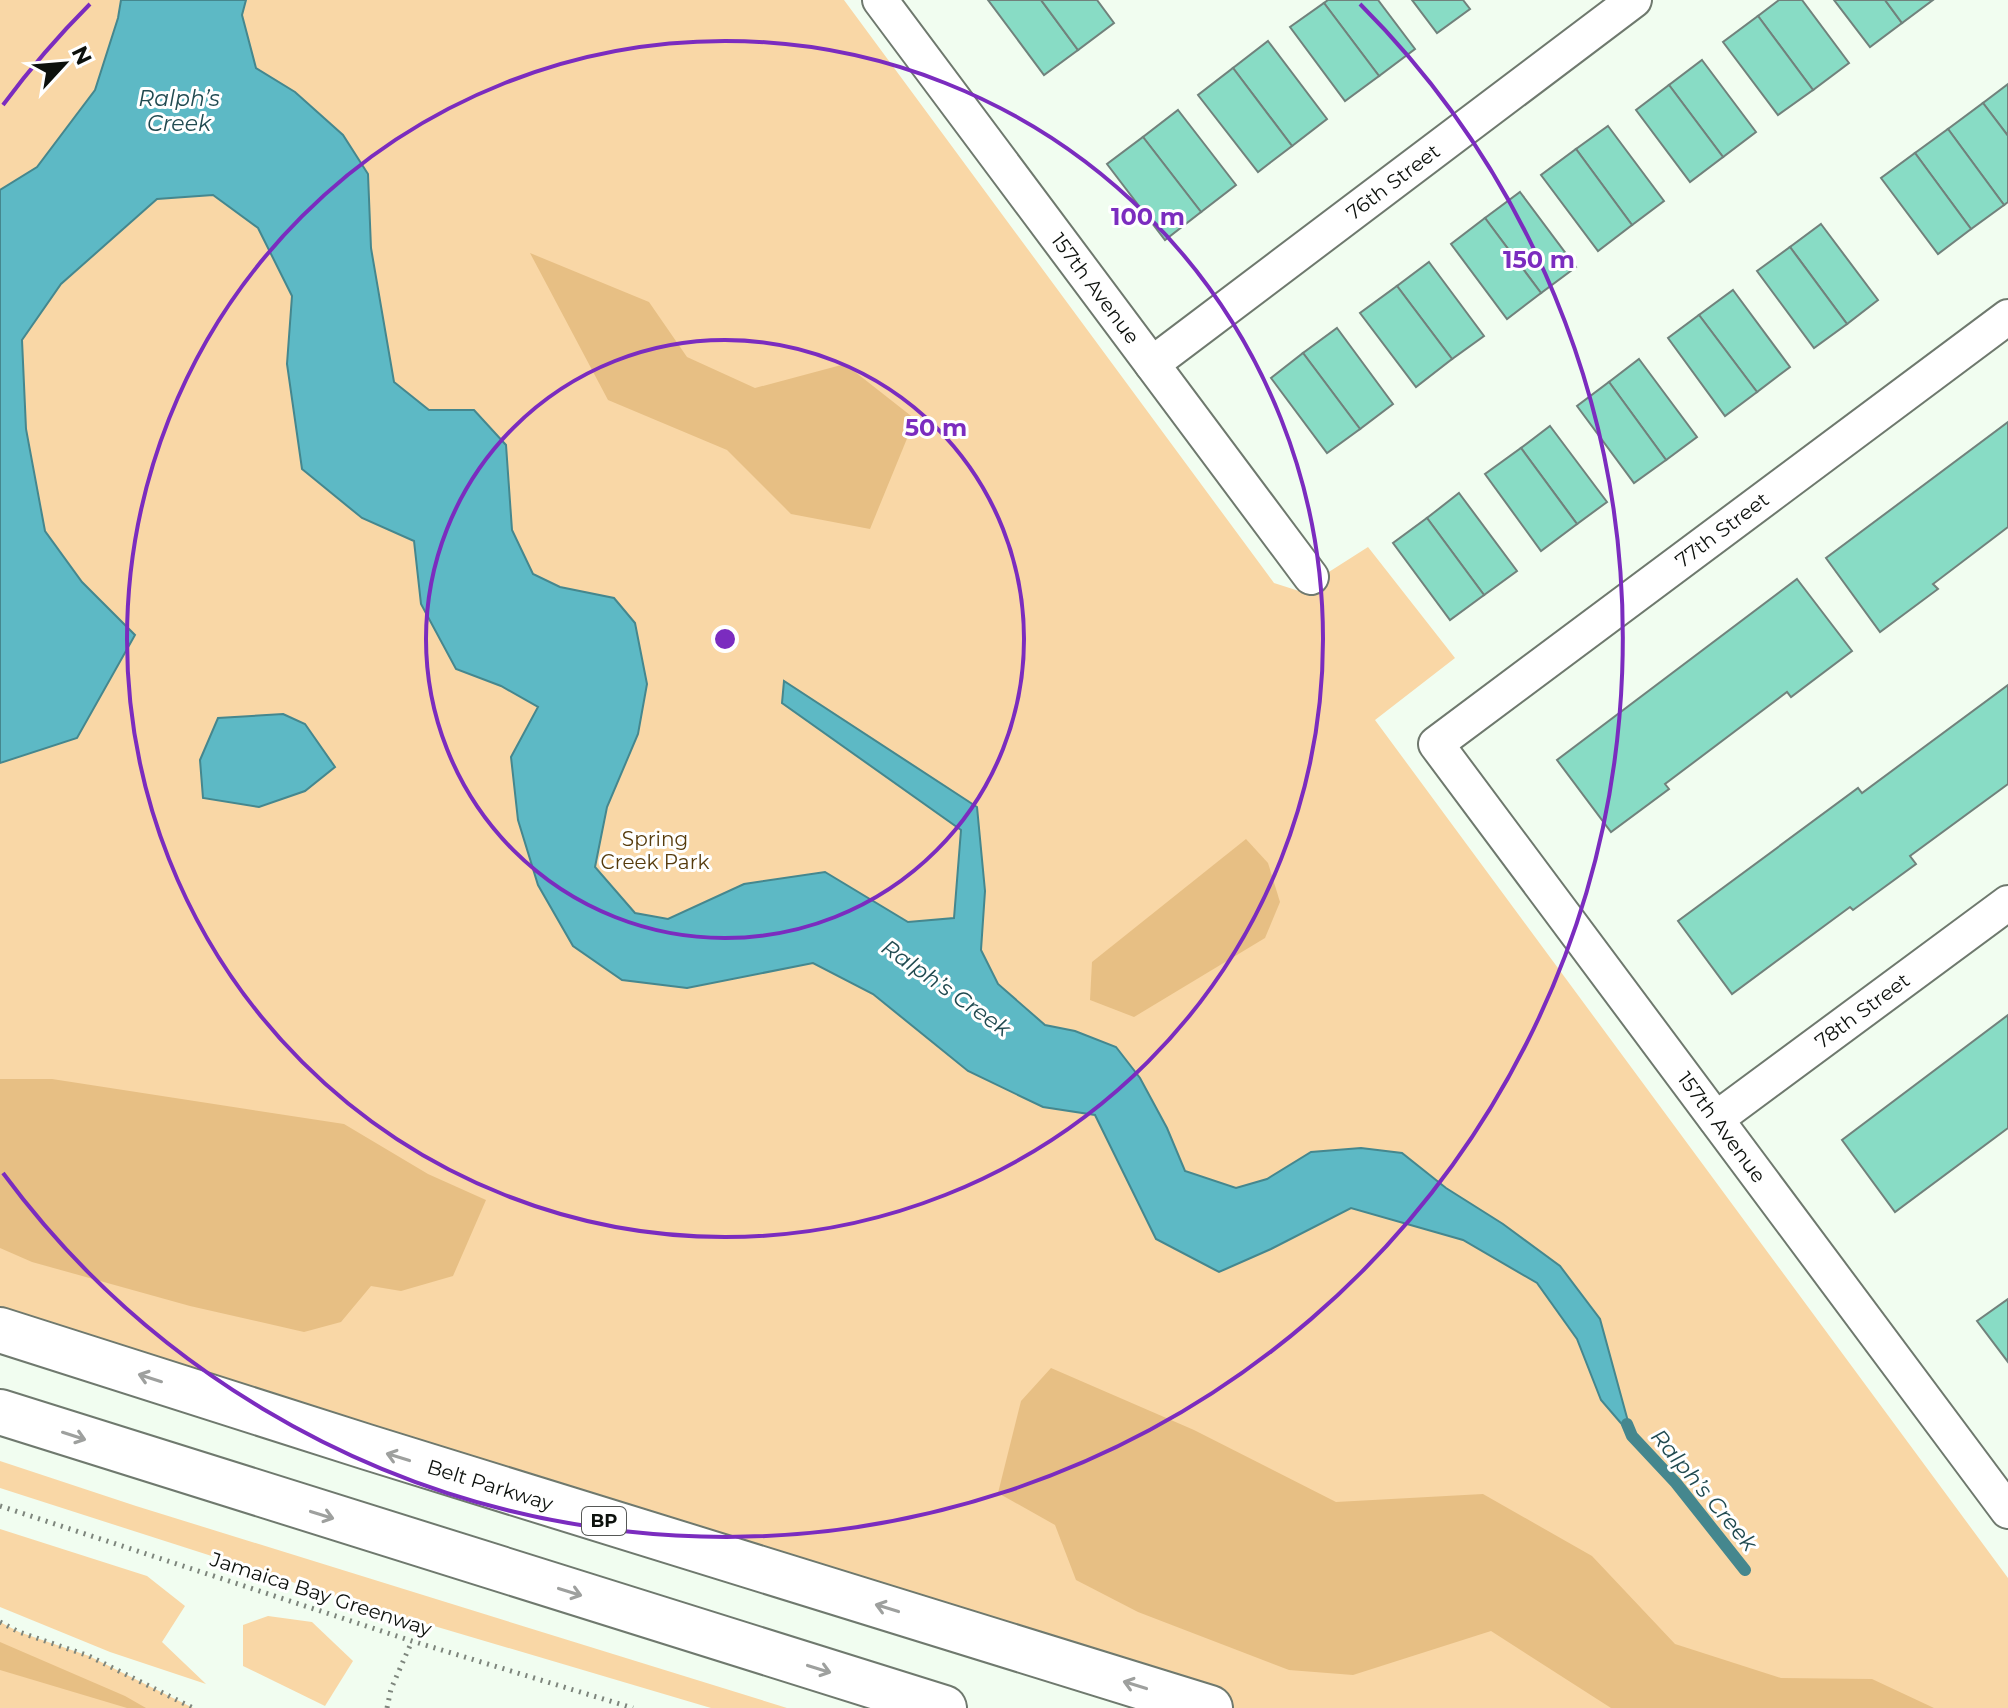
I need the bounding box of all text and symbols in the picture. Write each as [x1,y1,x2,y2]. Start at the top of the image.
north arrow [24,24,104,104]
text: N [65,42,98,69]
water label: Ralph’s Creek [138,85,220,137]
street label: 76th Street [1341,139,1445,225]
text: 100 m [1111,202,1185,231]
street label: 157th Avenue [1046,228,1145,349]
text: 150 m [1503,245,1575,274]
text: 50 m [905,413,967,442]
street label: 77th Street [1671,487,1773,573]
centre of rings [711,625,739,653]
park label: Spring Creek Park [601,827,710,874]
water label: Ralph’s Creek [876,934,1016,1043]
street label: 78th Street [1810,968,1914,1054]
street label: 157th Avenue [1673,1067,1771,1188]
one-way arrow [138,1370,163,1384]
water label: Ralph’s Creek [1645,1423,1764,1557]
one-way arrow [61,1429,87,1444]
one-way arrow [385,1448,410,1463]
street label: Belt Parkway [424,1454,556,1516]
road number: BP [582,1507,626,1535]
one-way arrow [309,1508,334,1523]
street label: Jamaica Bay Greenway [206,1547,435,1641]
one-way arrow [557,1585,583,1600]
one-way arrow [875,1600,900,1614]
one-way arrow [805,1662,831,1677]
one-way arrow [1123,1677,1149,1692]

